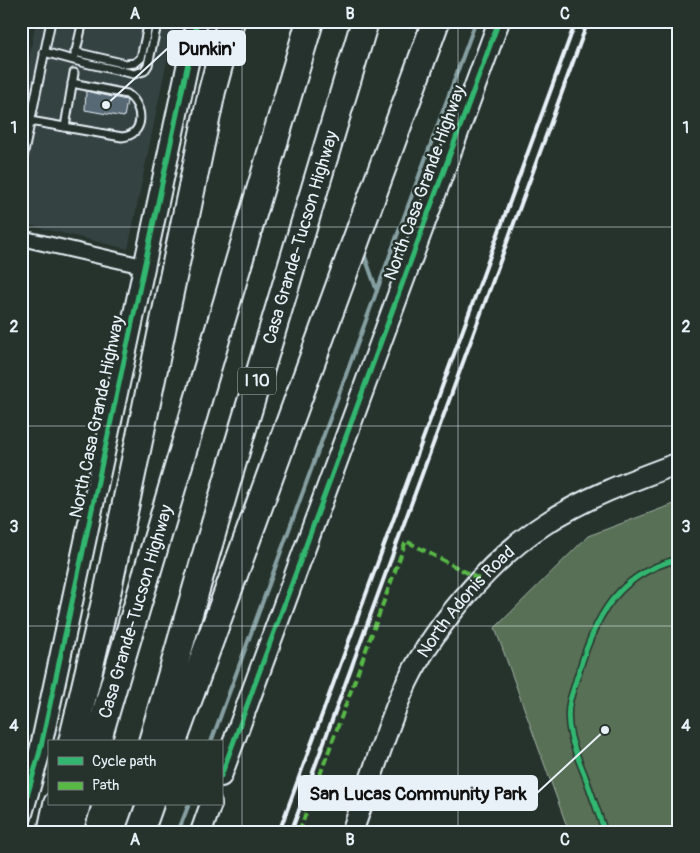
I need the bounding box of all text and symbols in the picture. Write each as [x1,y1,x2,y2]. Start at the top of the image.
text: A [130,4,141,24]
text: B [345,4,355,24]
text: C [560,4,570,24]
callout: Dunkin' [168,31,245,65]
text: Dunkin' [178,37,236,61]
street label: North Casa Grande Highway [379,82,471,284]
text: 1 [11,118,17,138]
text: 1 [683,118,689,138]
street label: Casa Grande-Tucson Highway [257,128,343,347]
street label: North Casa Grande Highway [64,313,130,520]
text: 2 [10,317,19,337]
text: 2 [682,317,691,337]
road number: I 10 [238,368,276,394]
street label: Casa Grande-Tucson Highway [93,502,178,721]
text: 3 [10,517,19,537]
text: 3 [682,517,691,537]
street label: North Adonis Road [412,540,520,662]
text: 4 [9,716,19,736]
text: 4 [681,716,691,736]
legend [48,740,222,806]
text: Cycle path [92,752,156,771]
text: Path [92,776,119,795]
callout: San Lucas Community Park [299,776,537,810]
text: San Lucas Community Park [309,782,528,806]
text: A [130,830,141,850]
text: B [345,830,355,850]
text: C [560,830,570,850]

